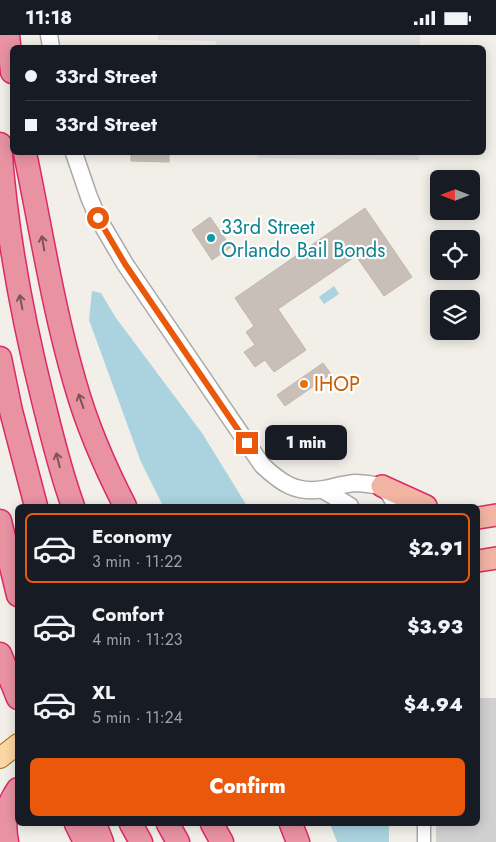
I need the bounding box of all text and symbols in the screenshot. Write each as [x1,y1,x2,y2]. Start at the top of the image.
text: 11:18 [25,4,72,31]
text: 33rd Street [55,63,157,90]
text: 33rd Street [55,111,157,138]
north arrow [430,170,480,220]
map controls [430,170,480,340]
route start [87,207,109,229]
place label: 33rd Street Orlando Bail Bonds [221,213,385,265]
button: locate [430,230,480,280]
marker: 33rd Street Orlando Bail Bonds [205,232,217,244]
one-way arrow [38,235,48,251]
button: layers [430,290,480,340]
one-way arrow [15,294,25,310]
place label: IHOP [314,370,360,399]
marker: IHOP [298,378,310,390]
one-way arrow [75,393,85,409]
callout: 1 min [264,425,347,461]
text: 1 min [286,431,326,454]
route end [236,432,258,454]
one-way arrow [53,452,62,468]
text: Economy [92,523,172,550]
icon: car [32,526,77,571]
text: $2.91 [408,535,463,562]
text: 3 min · 11:22 [92,550,182,573]
text: Comfort [92,601,164,628]
icon: car [32,604,77,649]
text: $3.93 [407,613,463,640]
text: 4 min · 11:23 [92,628,183,651]
text: XL [92,679,115,706]
icon: car [32,682,77,727]
text: $4.94 [404,691,463,718]
text: 5 min · 11:24 [92,706,183,729]
button: Confirm [30,758,465,816]

